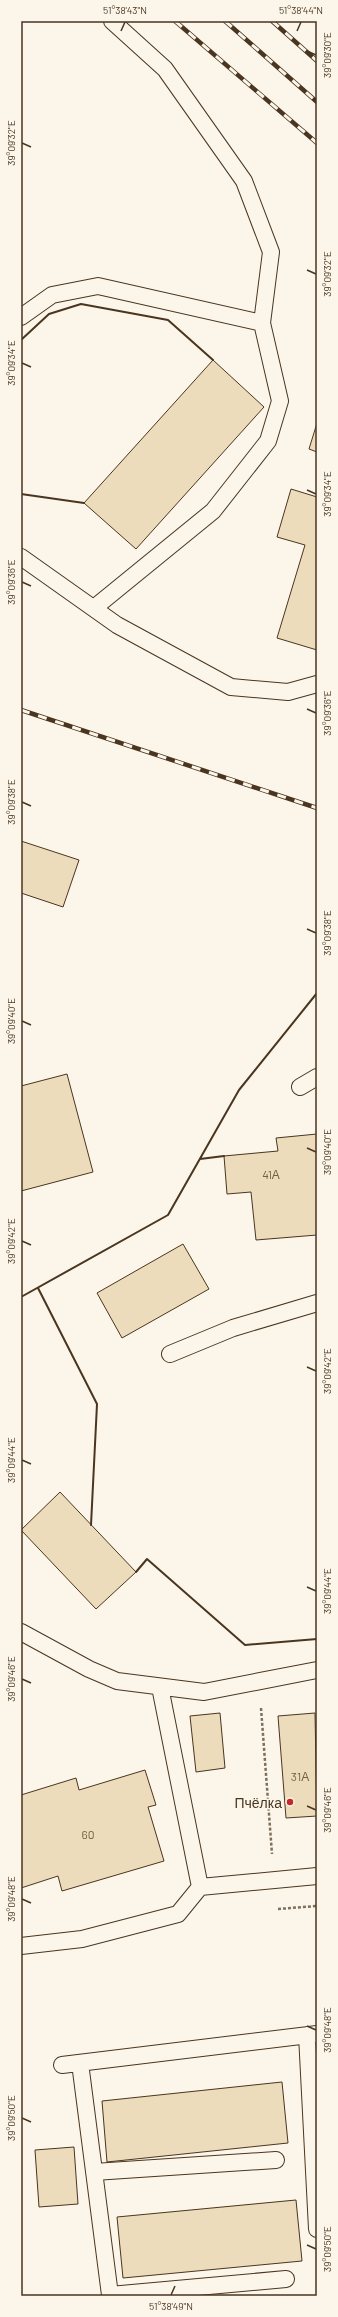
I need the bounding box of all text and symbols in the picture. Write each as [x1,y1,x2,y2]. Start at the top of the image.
text: 51°38'43"N [103,4,147,16]
text: 51°38'44"N [279,4,323,16]
text: 39°09'30"E [321,32,333,78]
text: 39°09'32"E [5,120,17,166]
text: 39°09'32"E [321,251,333,297]
text: 39°09'34"E [5,340,17,386]
text: 39°09'34"E [321,471,333,517]
text: 39°09'36"E [5,559,17,605]
text: 39°09'36"E [321,690,333,736]
text: 39°09'38"E [5,779,17,825]
text: 39°09'38"E [321,910,333,956]
text: 39°09'40"E [5,998,17,1044]
text: 39°09'40"E [321,1129,333,1175]
house number: 41А [262,1167,280,1181]
text: 39°09'42"E [5,1218,17,1264]
text: 39°09'42"E [321,1348,333,1394]
text: 39°09'44"E [5,1437,17,1483]
text: 39°09'44"E [321,1568,333,1614]
text: 39°09'46"E [5,1656,17,1702]
house number: 31А [291,1769,309,1783]
text: 39°09'46"E [321,1787,333,1833]
place label: Пчёлка [234,1794,282,1811]
marker: Пчёлка [285,1797,295,1807]
house number: 60 [82,1827,94,1841]
text: 39°09'48"E [5,1876,17,1922]
text: 39°09'48"E [321,2007,333,2053]
text: 39°09'50"E [5,2095,17,2141]
text: 39°09'50"E [321,2226,333,2272]
text: 51°38'49"N [149,2300,193,2312]

